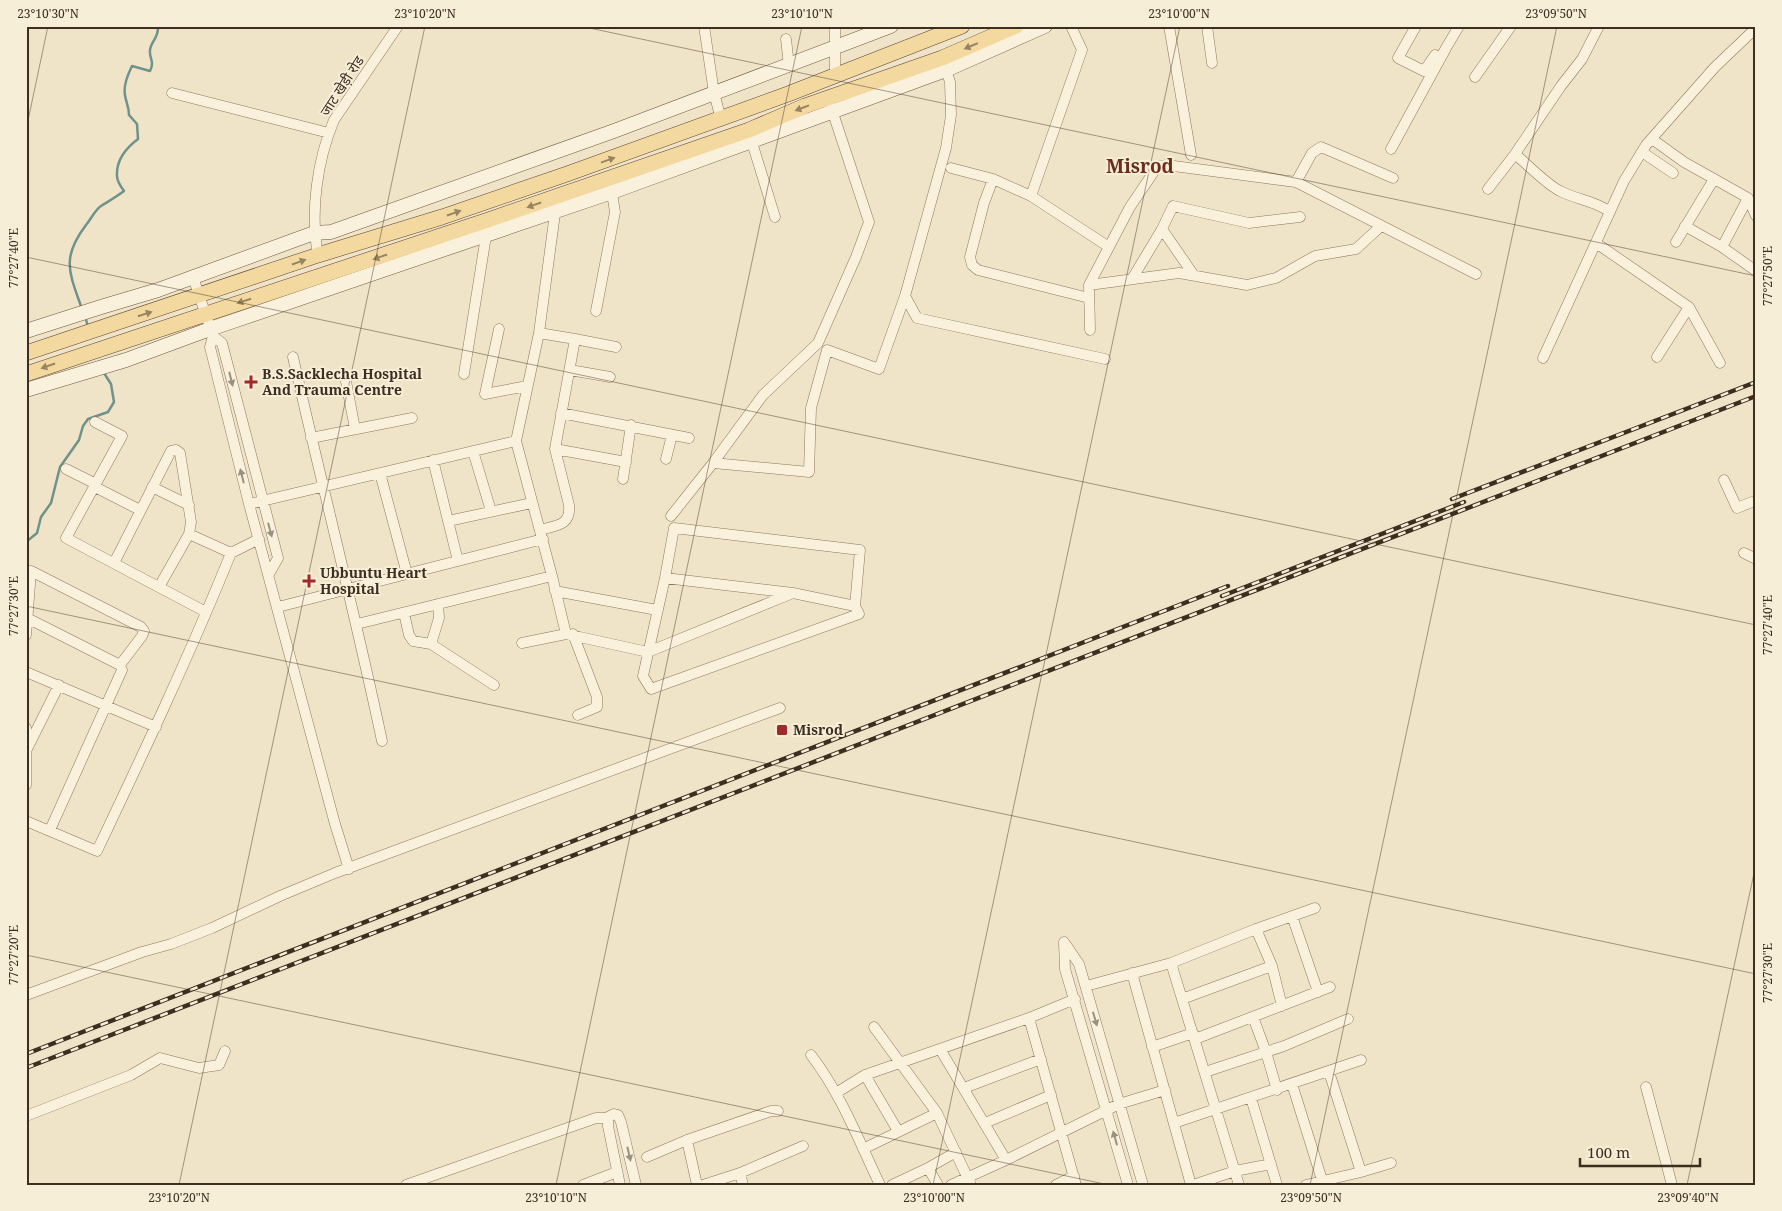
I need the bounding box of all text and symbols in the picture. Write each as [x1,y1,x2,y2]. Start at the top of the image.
text: 23°10'30"N [17,5,79,22]
text: 23°10'20"N [394,5,456,22]
text: 23°10'10"N [771,5,833,22]
text: 23°10'00"N [1148,5,1210,22]
text: 23°09'50"N [1525,5,1587,22]
one-way arrow [964,42,978,50]
street label: जाट खेड़ी रोड [315,52,368,119]
one-way arrow [794,104,809,112]
district label: Misrod [1106,153,1175,179]
one-way arrow [601,155,616,163]
one-way arrow [527,202,542,209]
one-way arrow [447,208,462,216]
text: 77°27'40"E [5,228,22,288]
text: 77°27'50"E [1759,246,1776,306]
one-way arrow [373,254,388,261]
one-way arrow [292,257,307,265]
one-way arrow [236,297,251,305]
one-way arrow [138,310,153,317]
one-way arrow [40,363,55,371]
place label: B.S.Sacklecha Hospital And Trauma Centre [262,364,422,399]
one-way arrow [227,372,235,387]
marker: B.S.Sacklecha Hospital And Trauma Centre [244,375,258,389]
one-way arrow [238,468,246,483]
one-way arrow [266,522,274,537]
place label: Ubbuntu Heart Hospital [320,563,427,598]
marker: Ubbuntu Heart Hospital [302,574,316,588]
text: 77°27'30"E [5,576,22,636]
text: 77°27'40"E [1759,595,1776,655]
place label: Misrod [793,720,843,739]
marker: Misrod [775,723,789,737]
text: 77°27'20"E [5,925,22,985]
text: 77°27'30"E [1759,943,1776,1003]
one-way arrow [1092,1012,1100,1027]
one-way arrow [1110,1130,1118,1145]
scale bar [1580,1136,1700,1168]
text: 100 m [1587,1142,1630,1162]
one-way arrow [625,1146,633,1161]
text: 23°10'20"N [148,1189,210,1206]
text: 23°10'10"N [525,1189,587,1206]
text: 23°10'00"N [903,1189,965,1206]
text: 23°09'50"N [1280,1189,1342,1206]
text: 23°09'40"N [1657,1189,1719,1206]

